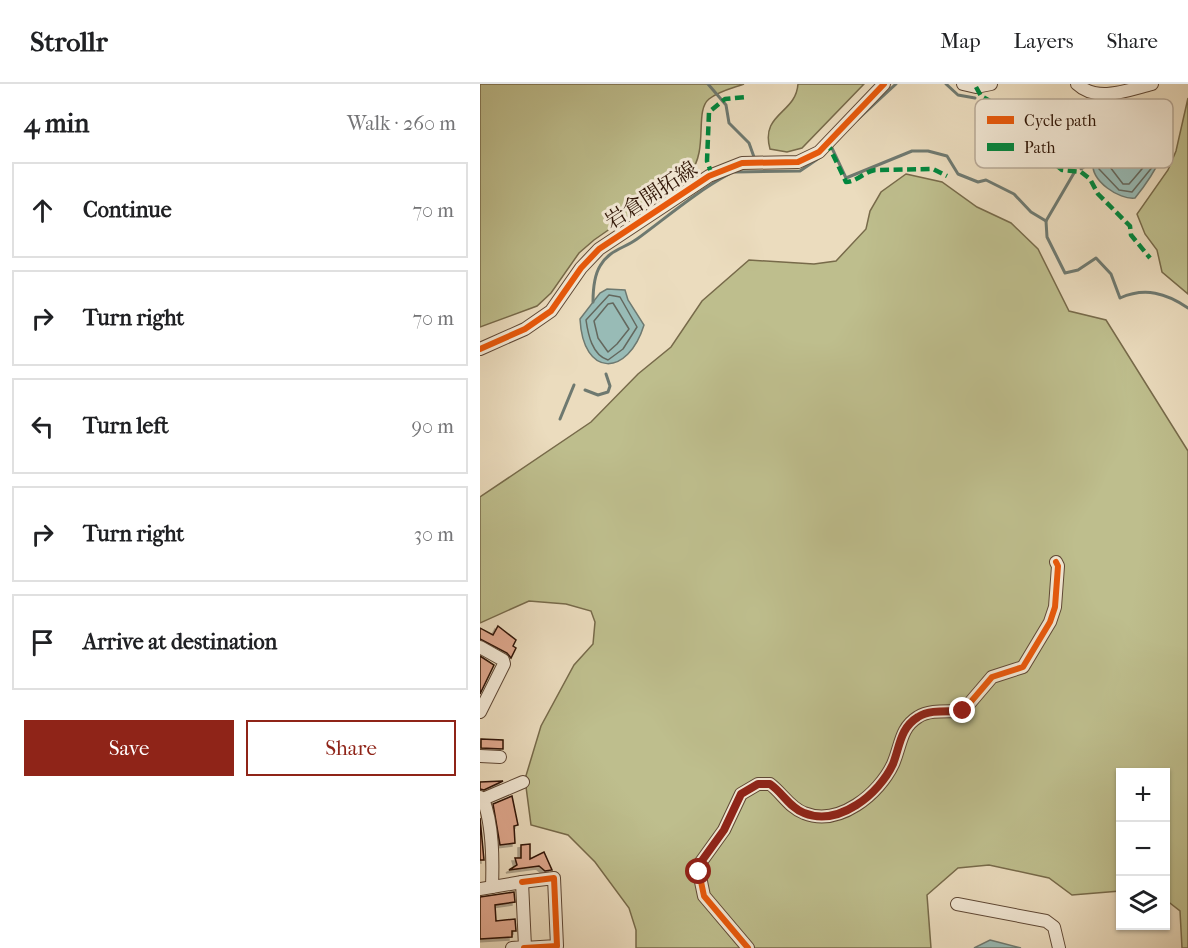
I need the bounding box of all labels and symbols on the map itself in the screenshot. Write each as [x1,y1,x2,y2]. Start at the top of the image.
legend [975,99,1173,168]
text: Cycle path [1024,111,1096,130]
text: Path [1024,138,1056,157]
street label: 岩倉開拓線 [600,156,702,234]
route end [949,697,975,723]
route start [685,858,711,884]

